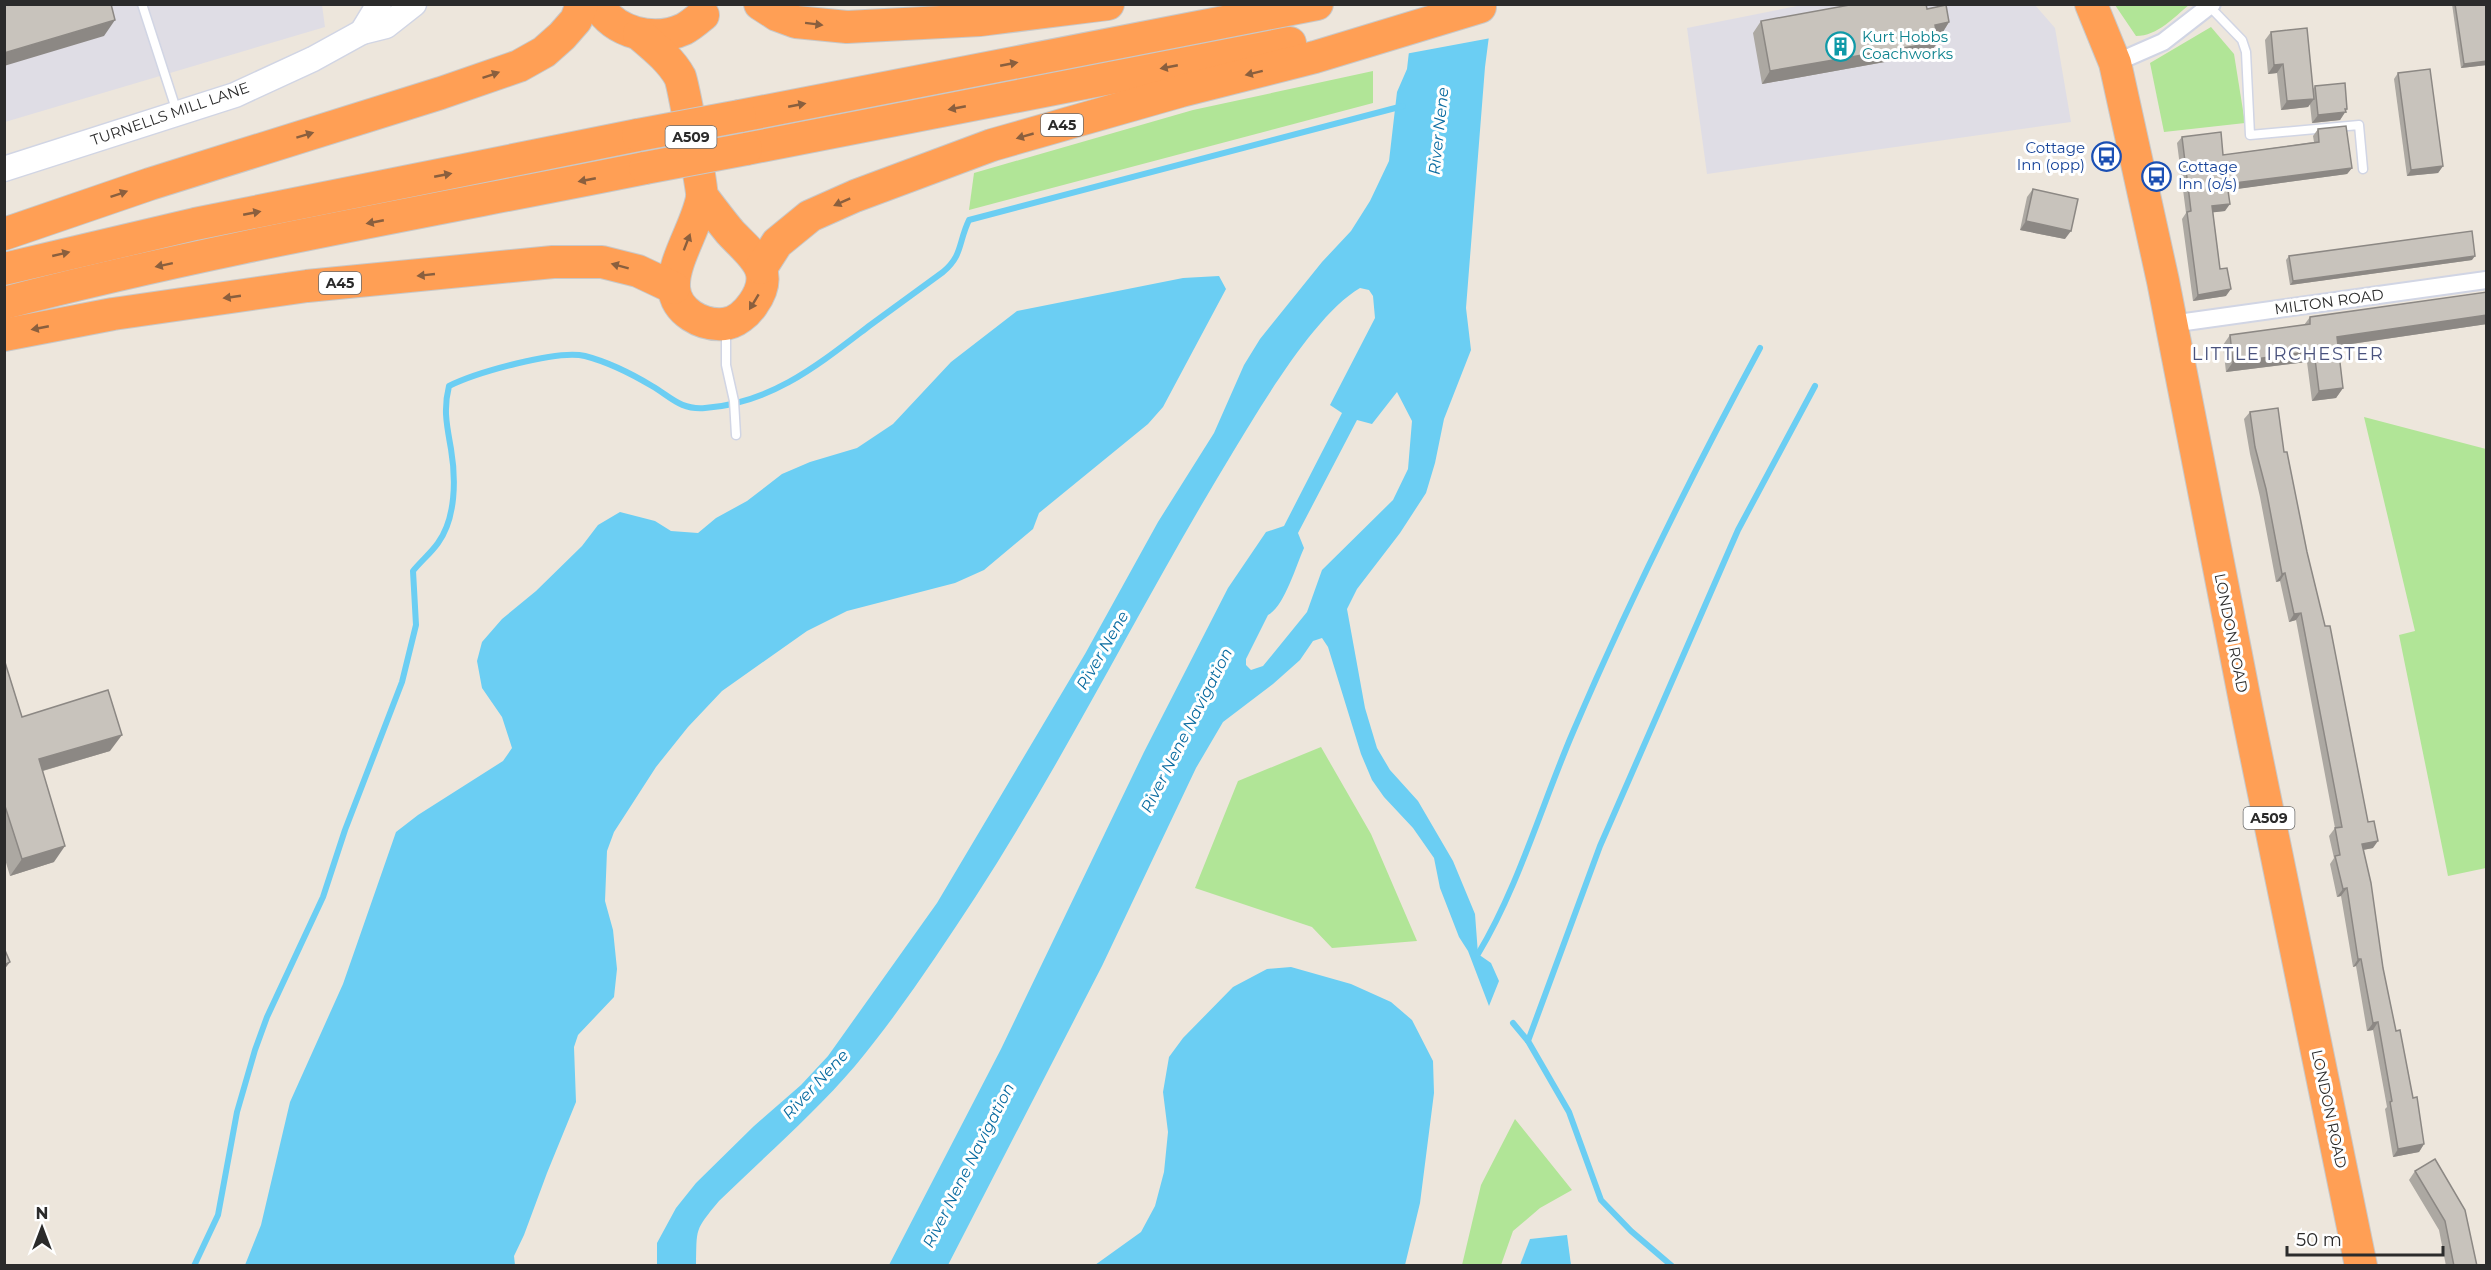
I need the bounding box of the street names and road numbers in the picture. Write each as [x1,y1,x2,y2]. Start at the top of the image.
street label: TURNELLS MILL LANE [88,77,252,150]
road number: A45 [1041,114,1083,136]
road number: A509 [666,126,716,148]
road number: A45 [319,272,361,294]
street label: MILTON ROAD [2273,284,2385,319]
street label: LONDON ROAD [2211,572,2252,694]
road number: A509 [2244,807,2294,829]
street label: LONDON ROAD [2308,1048,2351,1170]

